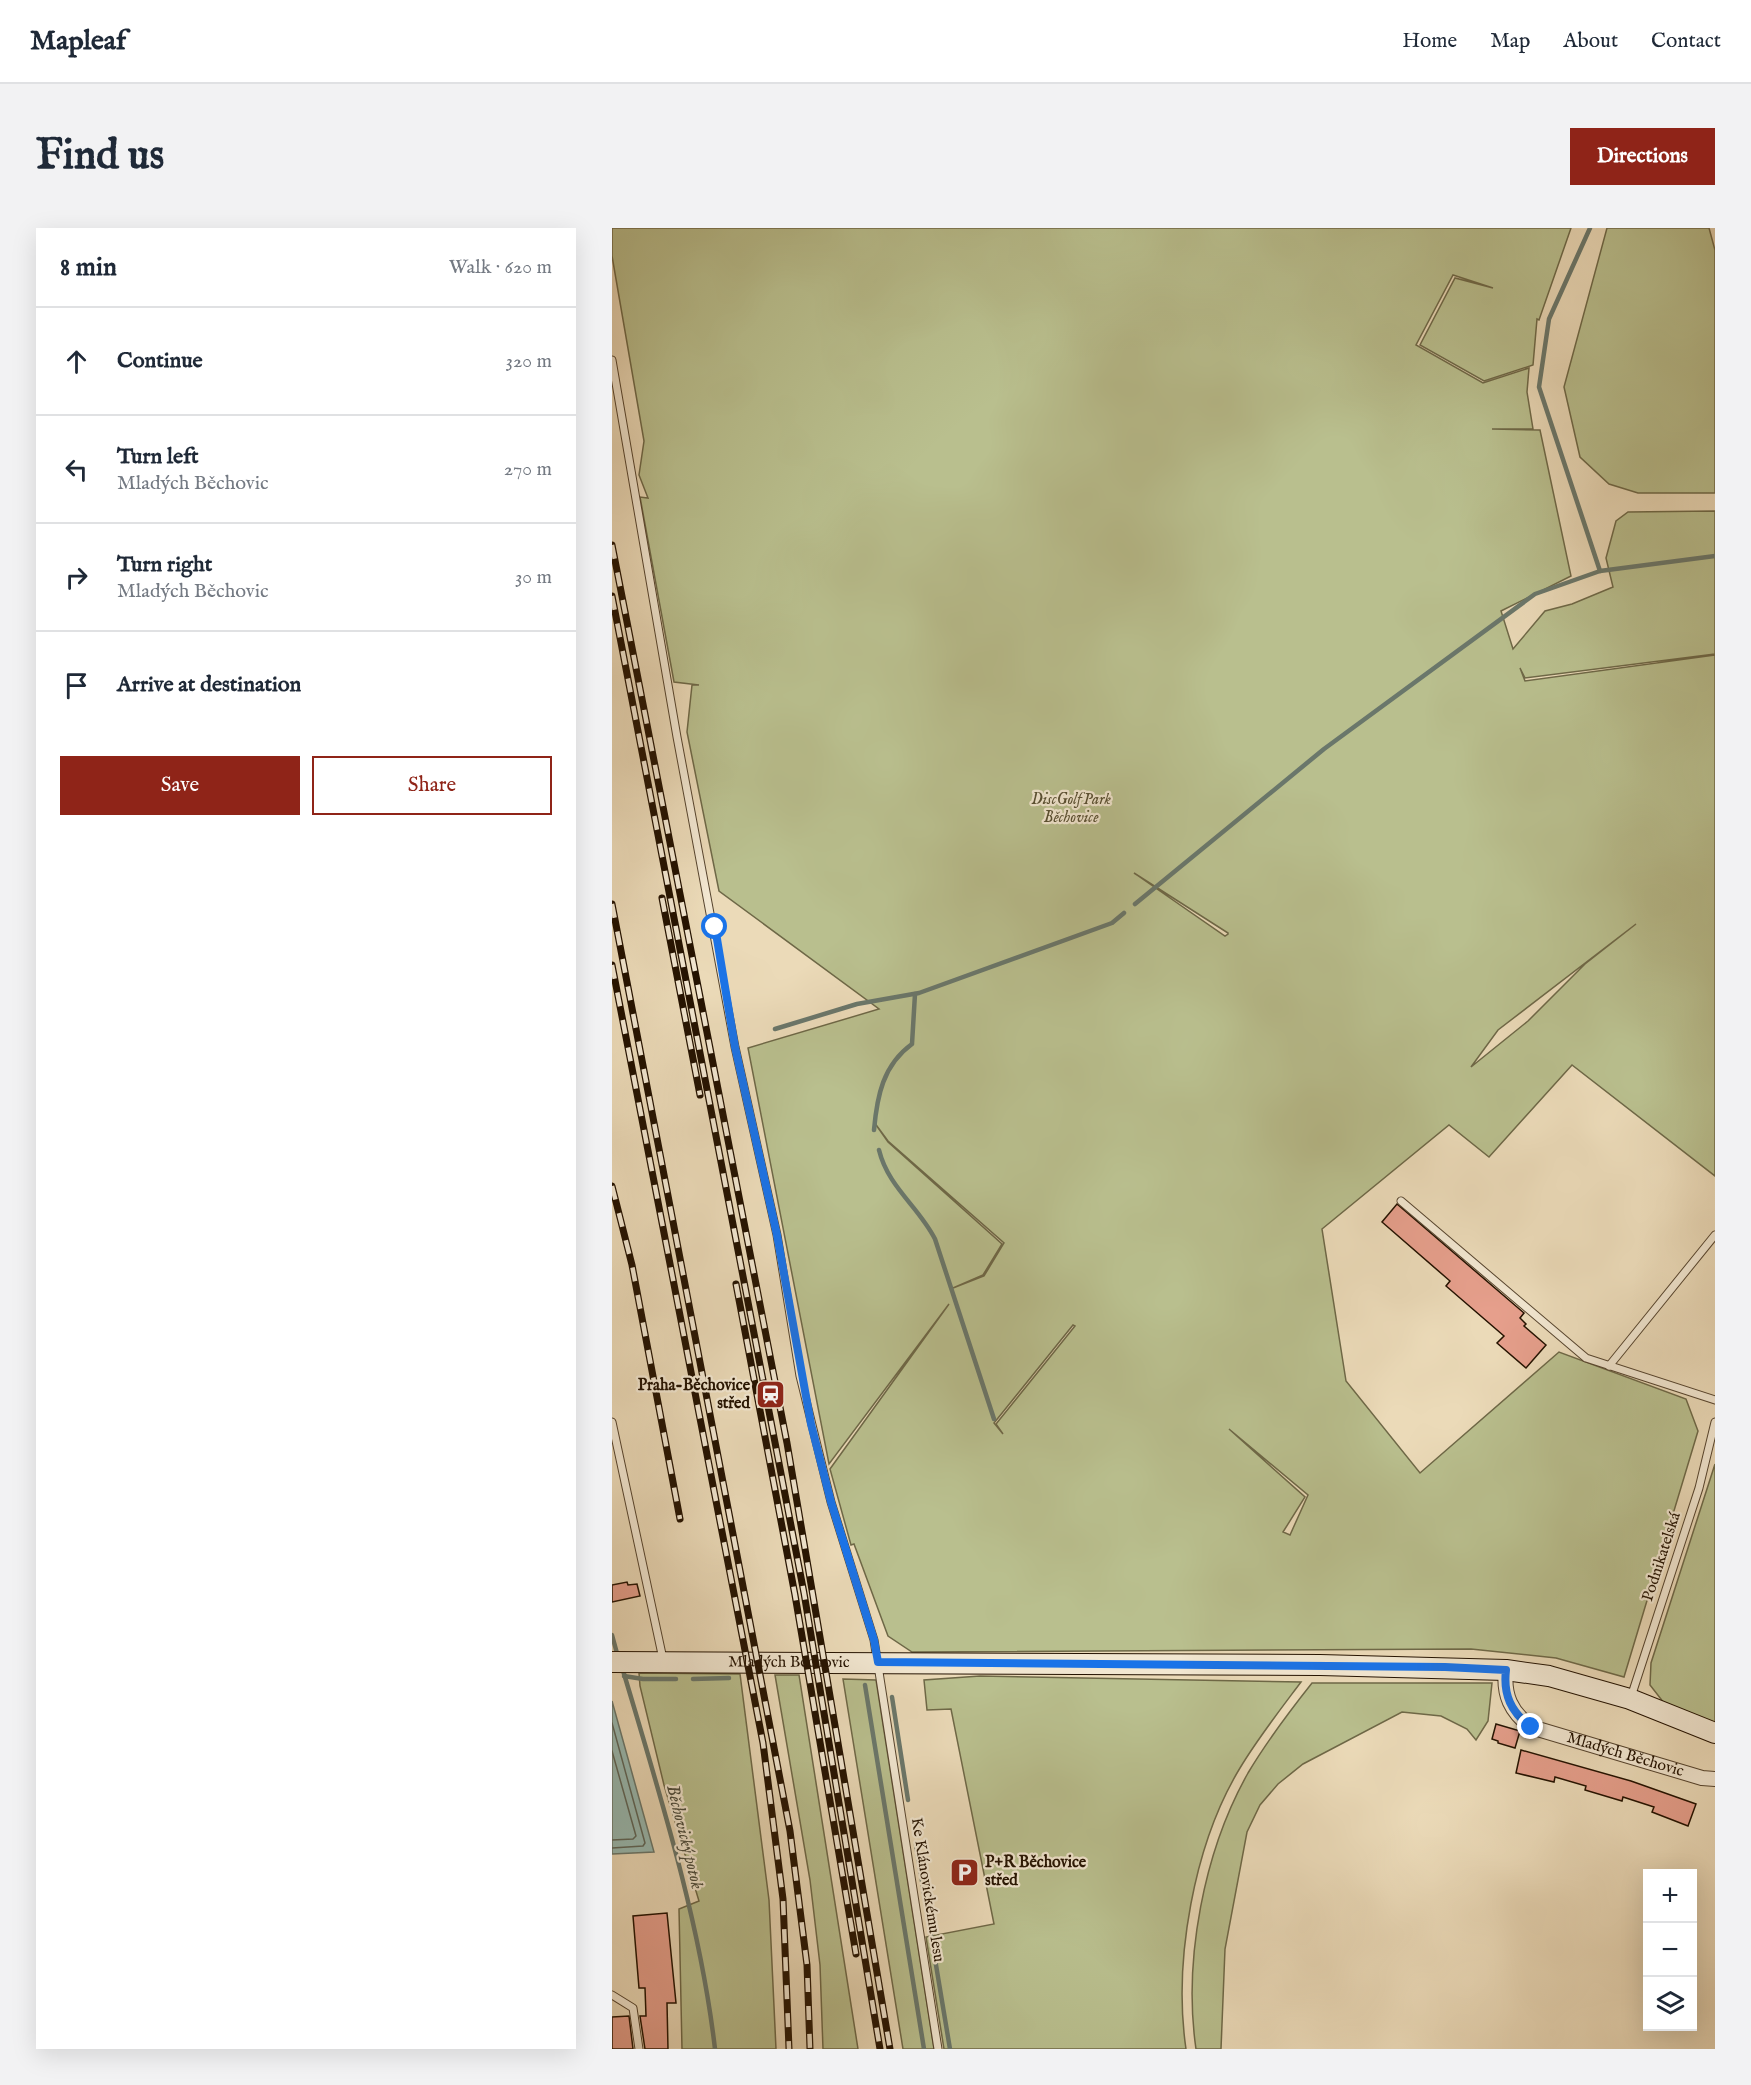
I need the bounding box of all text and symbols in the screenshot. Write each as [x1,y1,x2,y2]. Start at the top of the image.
text: Mapleaf [30,24,126,59]
text: Home [1402,28,1457,55]
text: Map [1490,28,1530,55]
text: About [1563,28,1618,55]
text: Contact [1651,28,1721,55]
button: Directions [1570,128,1715,185]
text: Find us [36,130,164,183]
text: 8 min [60,251,117,284]
text: Walk · 620 m [449,255,552,280]
icon: ahead [60,345,93,378]
text: Continue [117,347,203,375]
text: 320 m [506,349,552,374]
text: Turn left [117,443,199,471]
icon: left [60,453,93,486]
text: 270 m [504,457,552,482]
text: Mladých Běchovic [117,471,269,496]
text: Turn right [117,551,212,579]
icon: right [60,561,93,594]
text: 30 m [515,565,552,590]
text: Mladých Běchovic [117,579,269,604]
icon: arrive [60,669,93,702]
text: Arrive at destination [117,671,301,699]
button: Save [60,756,300,815]
button: Share [312,756,552,815]
park label: DiscGolfPark Běchovice [1031,790,1111,828]
route start [701,913,727,939]
place label: Praha-Běchovice střed [638,1376,751,1414]
station icon: Praha-Běchovice střed [755,1379,787,1411]
street label: Podnikatelská [1638,1510,1686,1604]
street label: Mladých Běchovic [728,1652,850,1673]
route end [1517,1713,1543,1739]
street label: Mladých Běchovic [1564,1728,1686,1782]
water label: Běchovický potok [660,1782,708,1892]
street label: Ke Klánovickému lesu [906,1816,948,1964]
place label: P+R Běchovice střed [985,1853,1087,1891]
parking icon: P+R Běchovice střed [948,1856,980,1888]
map controls [1643,1869,1697,2031]
button: + [1643,1869,1697,1923]
button: − [1643,1923,1697,1977]
button: layers [1643,1977,1697,2031]

